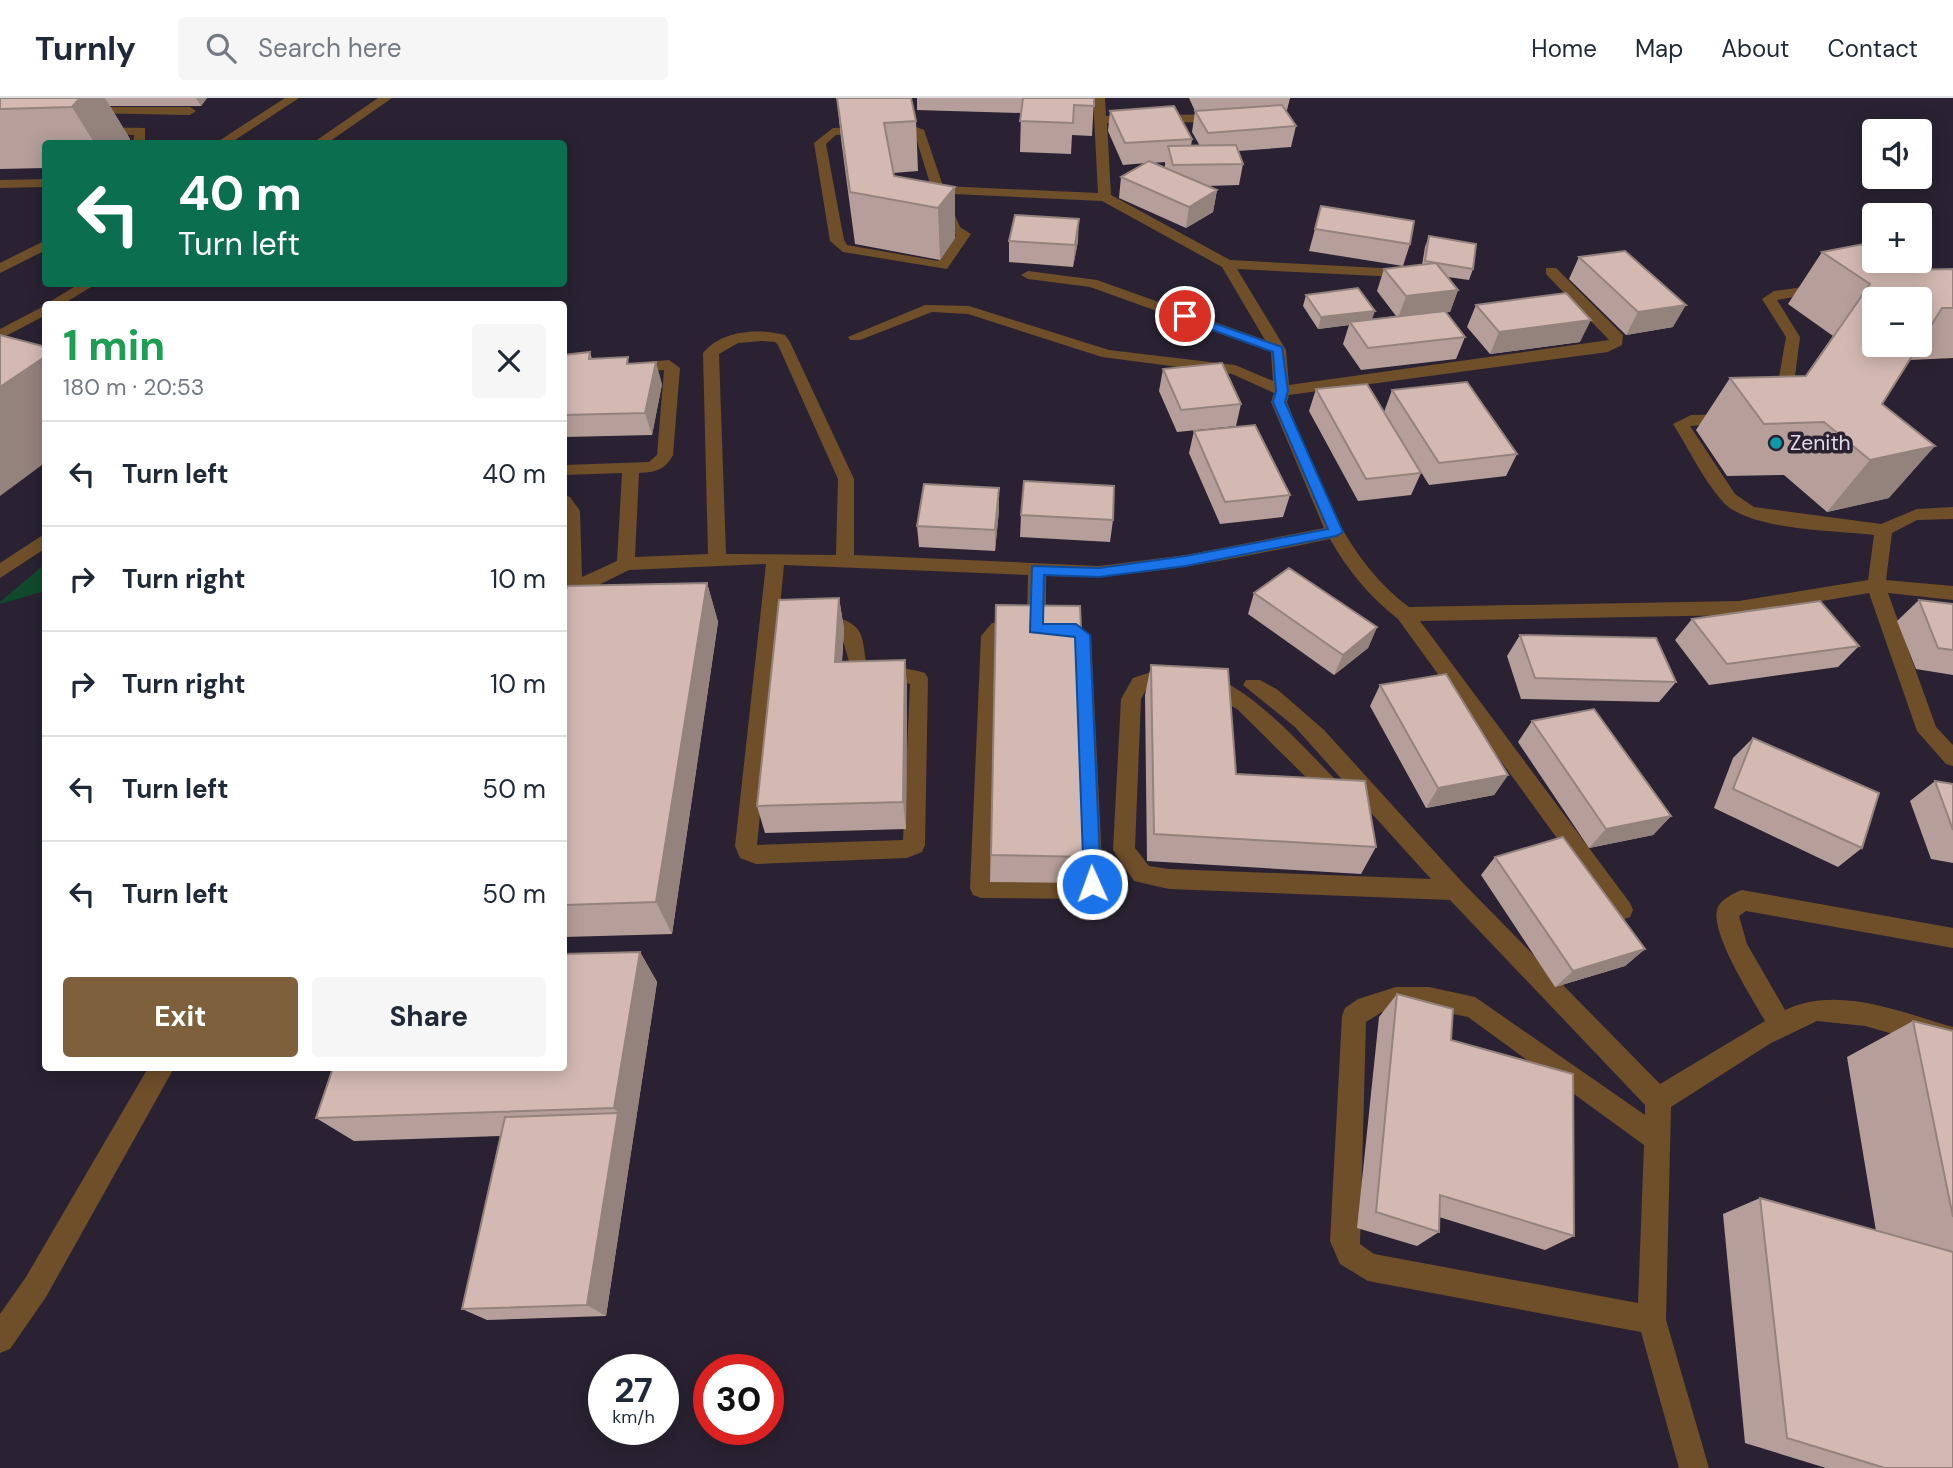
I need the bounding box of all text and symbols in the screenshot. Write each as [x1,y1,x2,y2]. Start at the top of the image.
search box [178,17,668,80]
text: Turnly [35,27,136,70]
icon: search [202,29,240,67]
text: Search here [258,31,401,65]
text: Home [1531,33,1597,64]
text: Map [1635,33,1683,64]
text: About [1721,33,1790,64]
text: Contact [1828,33,1918,64]
map controls [1862,119,1932,357]
button: sound [1862,119,1932,189]
text: 40 m [178,161,302,225]
icon: left [63,168,154,259]
button: + [1862,203,1932,273]
text: Turn left [178,223,300,265]
pin [1155,286,1215,346]
button: − [1862,287,1932,357]
icon: arrive [1166,297,1204,335]
text: 1 min [63,318,165,373]
button: close [472,324,546,398]
text: 180 m · 20:53 [63,372,204,402]
place label: Zenith [1790,429,1851,457]
marker: Zenith [1768,435,1784,451]
icon: left [63,455,101,493]
text: Turn left [122,457,229,491]
text: 40 m [482,457,546,491]
icon: right [63,560,101,598]
text: Turn right [122,562,246,596]
text: 10 m [490,562,546,596]
icon: right [63,665,101,703]
text: Turn right [122,667,246,701]
text: 10 m [490,667,546,701]
icon: left [63,770,101,808]
text: Turn left [122,772,229,806]
text: 50 m [482,772,546,806]
position arrow [1055,847,1129,921]
icon: left [63,875,101,913]
text: Turn left [122,877,229,911]
text: 50 m [482,877,546,911]
button: Exit [63,977,298,1057]
button: Share [312,977,546,1057]
speed limit sign: 30 [693,1354,784,1445]
text: 27 [614,1367,653,1413]
text: km/h [612,1405,655,1429]

